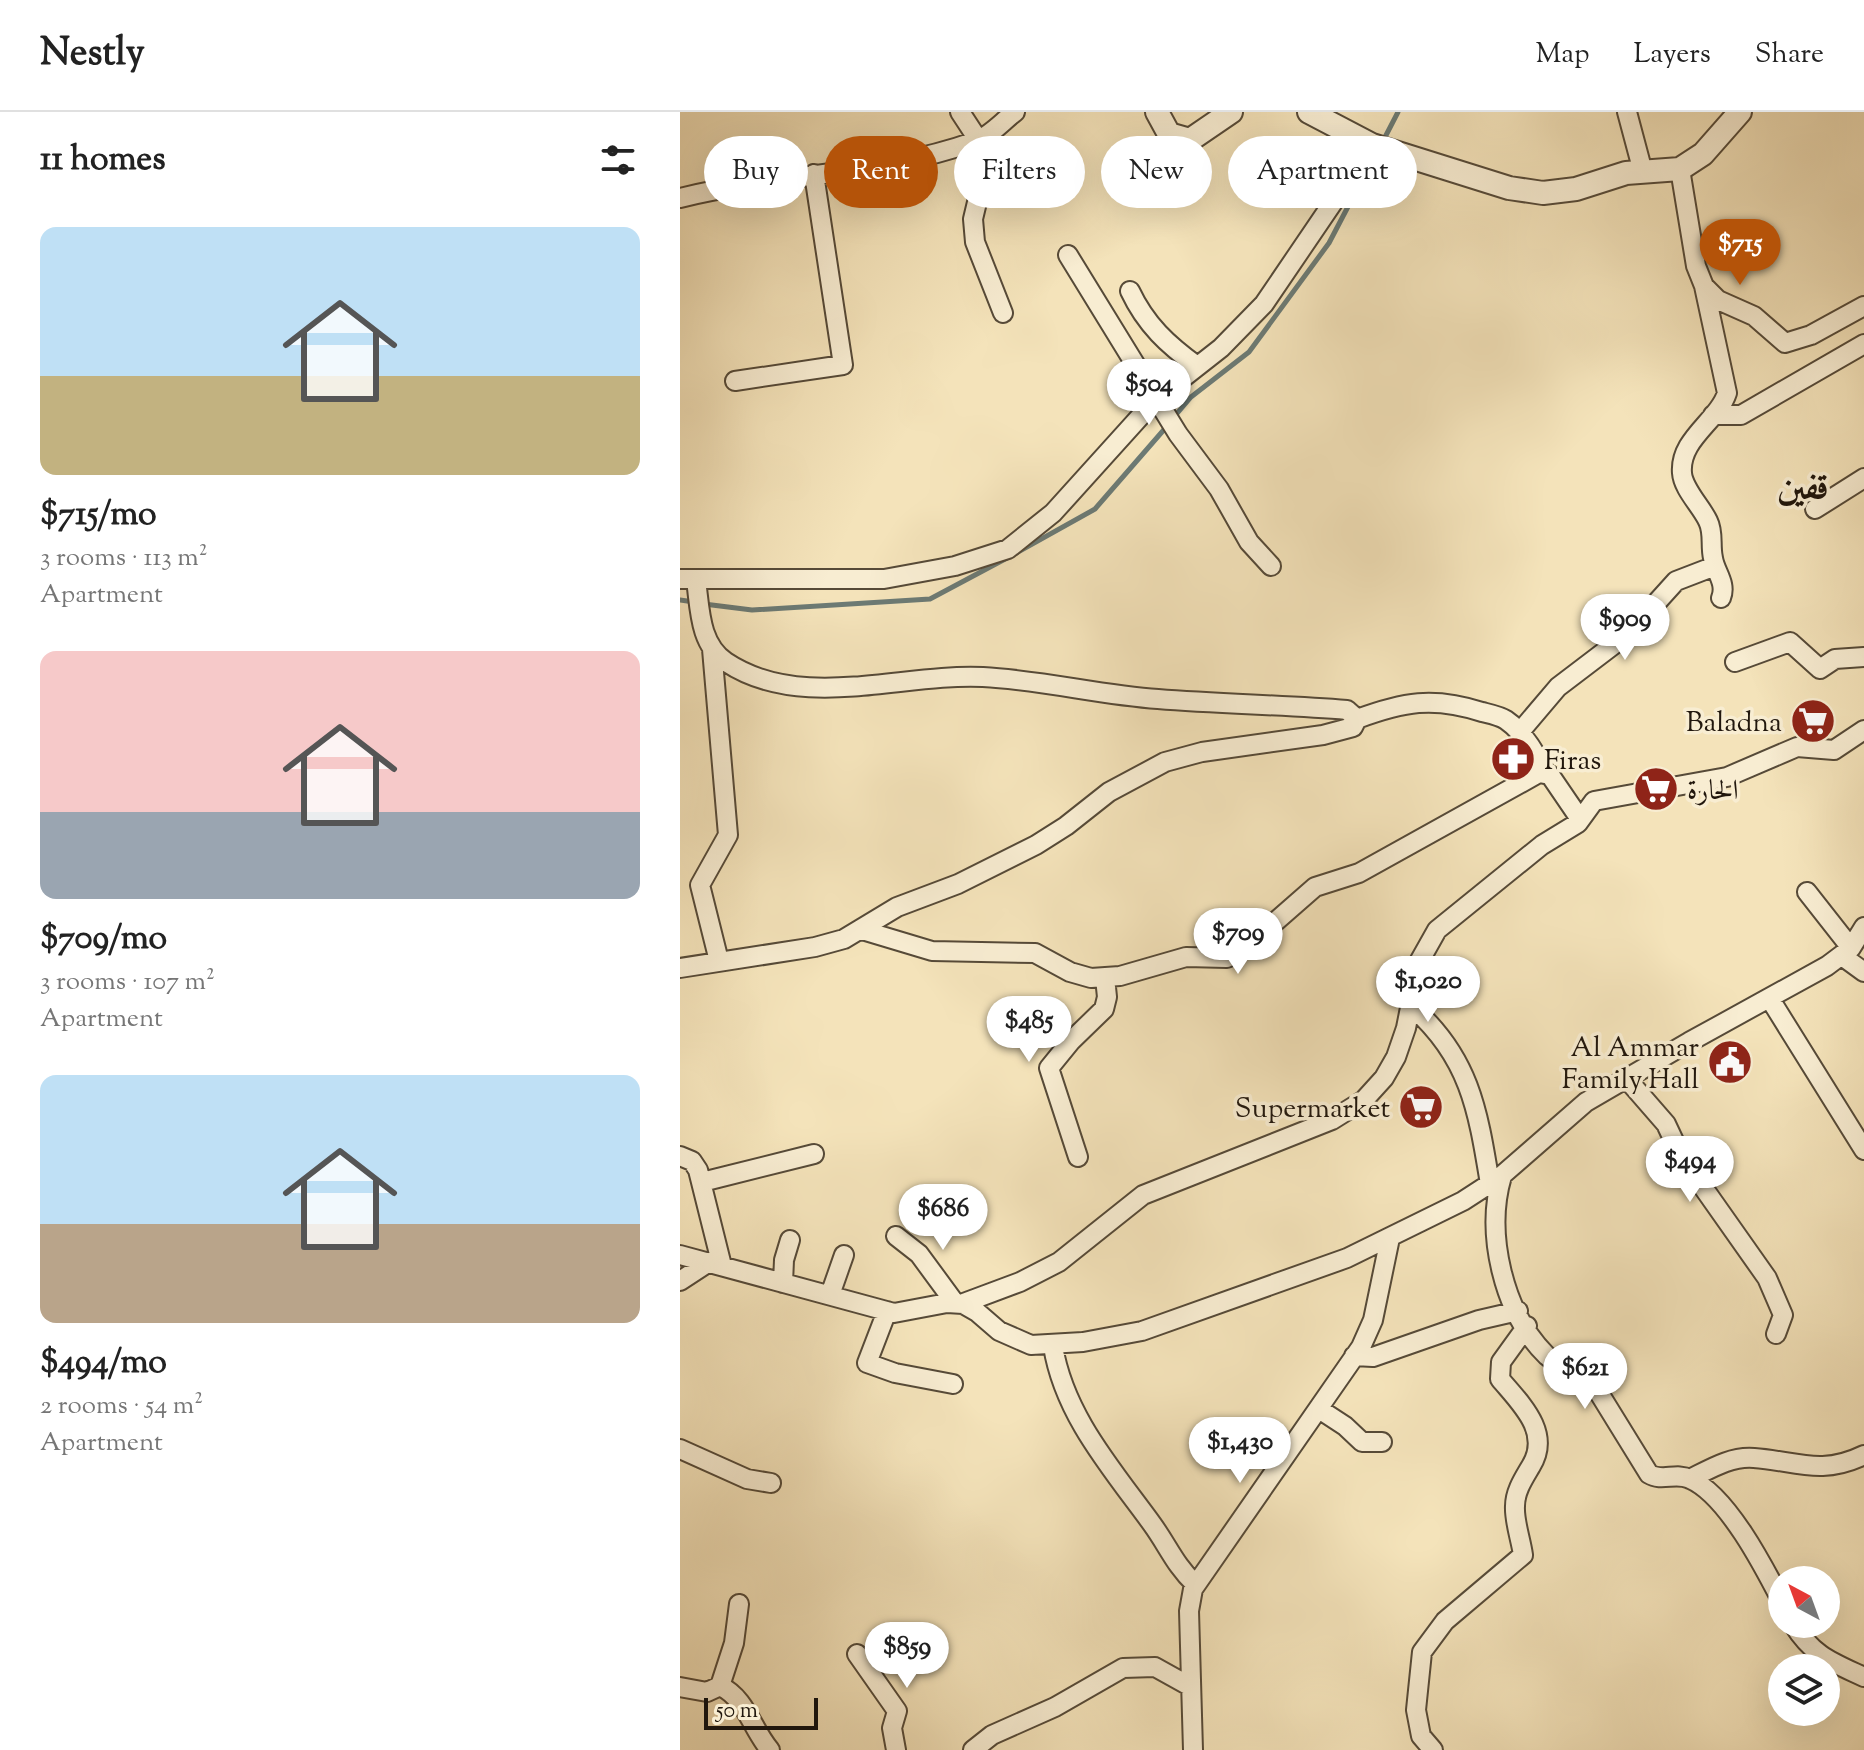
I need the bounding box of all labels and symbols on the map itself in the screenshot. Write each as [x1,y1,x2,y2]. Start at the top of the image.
pin: $715 [1693,219,1787,287]
pin: $504 [1102,359,1196,427]
district label: قفين [1777,463,1829,515]
pin: $909 [1578,594,1672,662]
supermarket icon: Baladna [1789,697,1837,745]
place label: Baladna [1686,704,1782,744]
pharmacy icon: Firas [1489,735,1537,783]
place label: Firas [1544,742,1601,782]
supermarket icon: الحارة [1632,765,1680,813]
place label: الحارة [1687,772,1739,812]
pin: $709 [1191,908,1285,976]
pin: $1,020 [1363,956,1493,1024]
pin: $485 [982,996,1076,1064]
place label: Al Ammar Family Hall [1562,1029,1699,1101]
public building icon: Al Ammar Family Hall [1706,1038,1754,1086]
supermarket icon: Supermarket [1397,1083,1445,1131]
place label: Supermarket [1235,1090,1390,1130]
pin: $494 [1643,1136,1737,1204]
pin: $686 [896,1184,990,1252]
pin: $621 [1538,1343,1632,1411]
pin: $1,430 [1175,1417,1305,1485]
north arrow [1768,1566,1840,1638]
pin: $859 [860,1622,954,1690]
scale bar [704,1694,818,1730]

